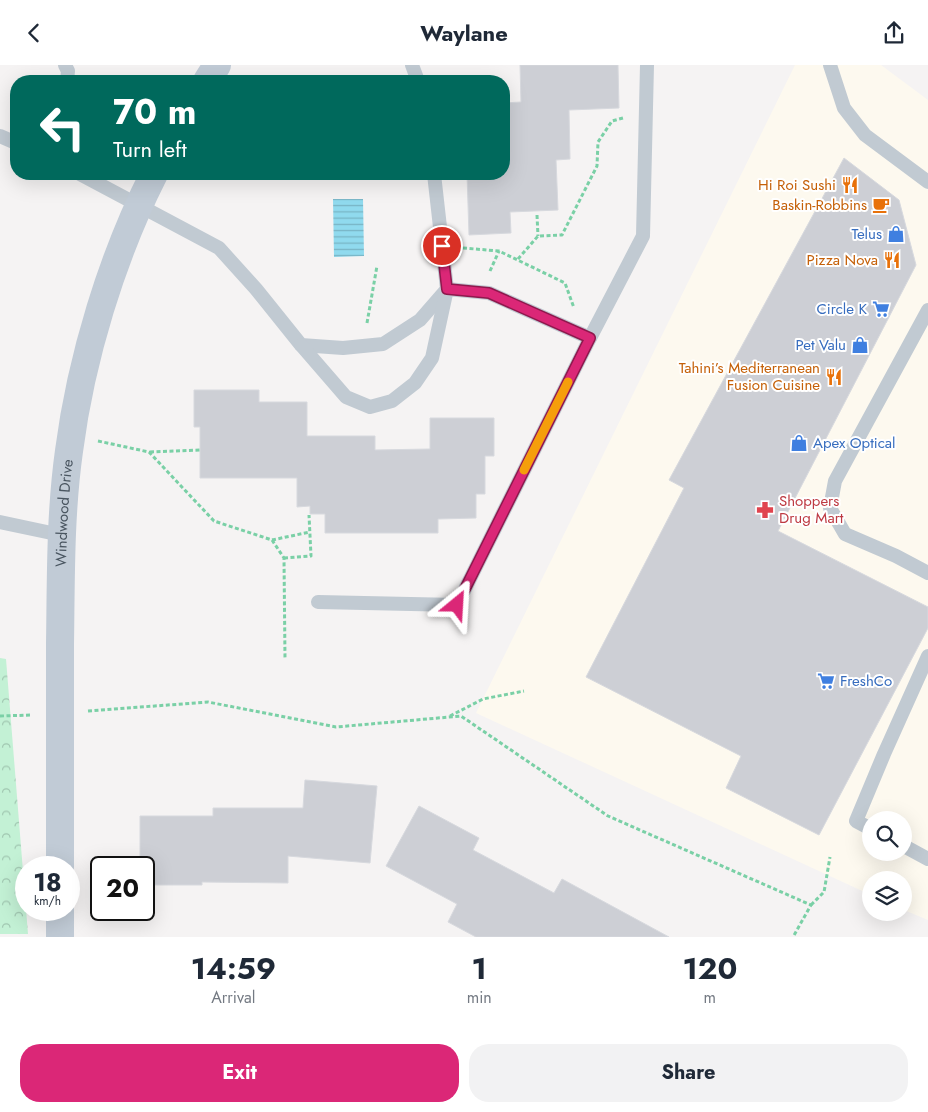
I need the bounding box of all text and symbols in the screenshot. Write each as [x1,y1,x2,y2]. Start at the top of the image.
text: Waylane [420,17,508,49]
icon: back [20,19,48,47]
icon: share [880,19,908,47]
text: 70 m [113,87,196,137]
icon: left [30,95,95,160]
text: Turn left [113,133,187,165]
place label: Hi Roi Sushi [758,174,836,196]
restaurant icon: Hi Roi Sushi [840,175,860,195]
place label: Baskin-Robbins [772,194,867,216]
cafe icon: Baskin-Robbins [871,195,891,215]
place label: Telus [851,223,882,245]
shop icon: Telus [886,224,906,244]
pin [421,225,463,267]
icon: arrive [428,232,456,260]
place label: Pizza Nova [807,249,878,271]
restaurant icon: Pizza Nova [882,250,902,270]
place label: Circle K [817,298,868,320]
supermarket icon: Circle K [871,299,891,319]
place label: Pet Valu [795,334,846,356]
shop icon: Pet Valu [850,335,870,355]
place label: Tahini’s Mediterranean Fusion Cuisine [679,357,820,396]
restaurant icon: Tahini’s Mediterranean Fusion Cuisine [824,367,844,387]
place label: Apex Optical [813,432,896,454]
shop icon: Apex Optical [789,433,809,453]
street label: Windwood Drive [50,458,79,567]
place label: Shoppers Drug Mart [779,490,844,529]
pharmacy icon: Shoppers Drug Mart [755,500,775,520]
position arrow [430,578,482,630]
place label: FreshCo [840,670,892,692]
supermarket icon: FreshCo [816,671,836,691]
map controls [862,811,912,921]
button: search [862,811,912,861]
speed limit sign: 20 [90,856,155,921]
text: 18 [33,864,62,900]
button: layers [862,871,912,921]
text: km/h [34,892,61,910]
text: 14:59 [191,947,276,990]
text: 1 [472,947,487,990]
text: 120 [682,947,737,990]
text: Arrival [211,986,255,1009]
text: min [467,986,492,1009]
text: m [704,986,716,1009]
button: Exit [20,1044,459,1102]
button: Share [469,1044,908,1102]

